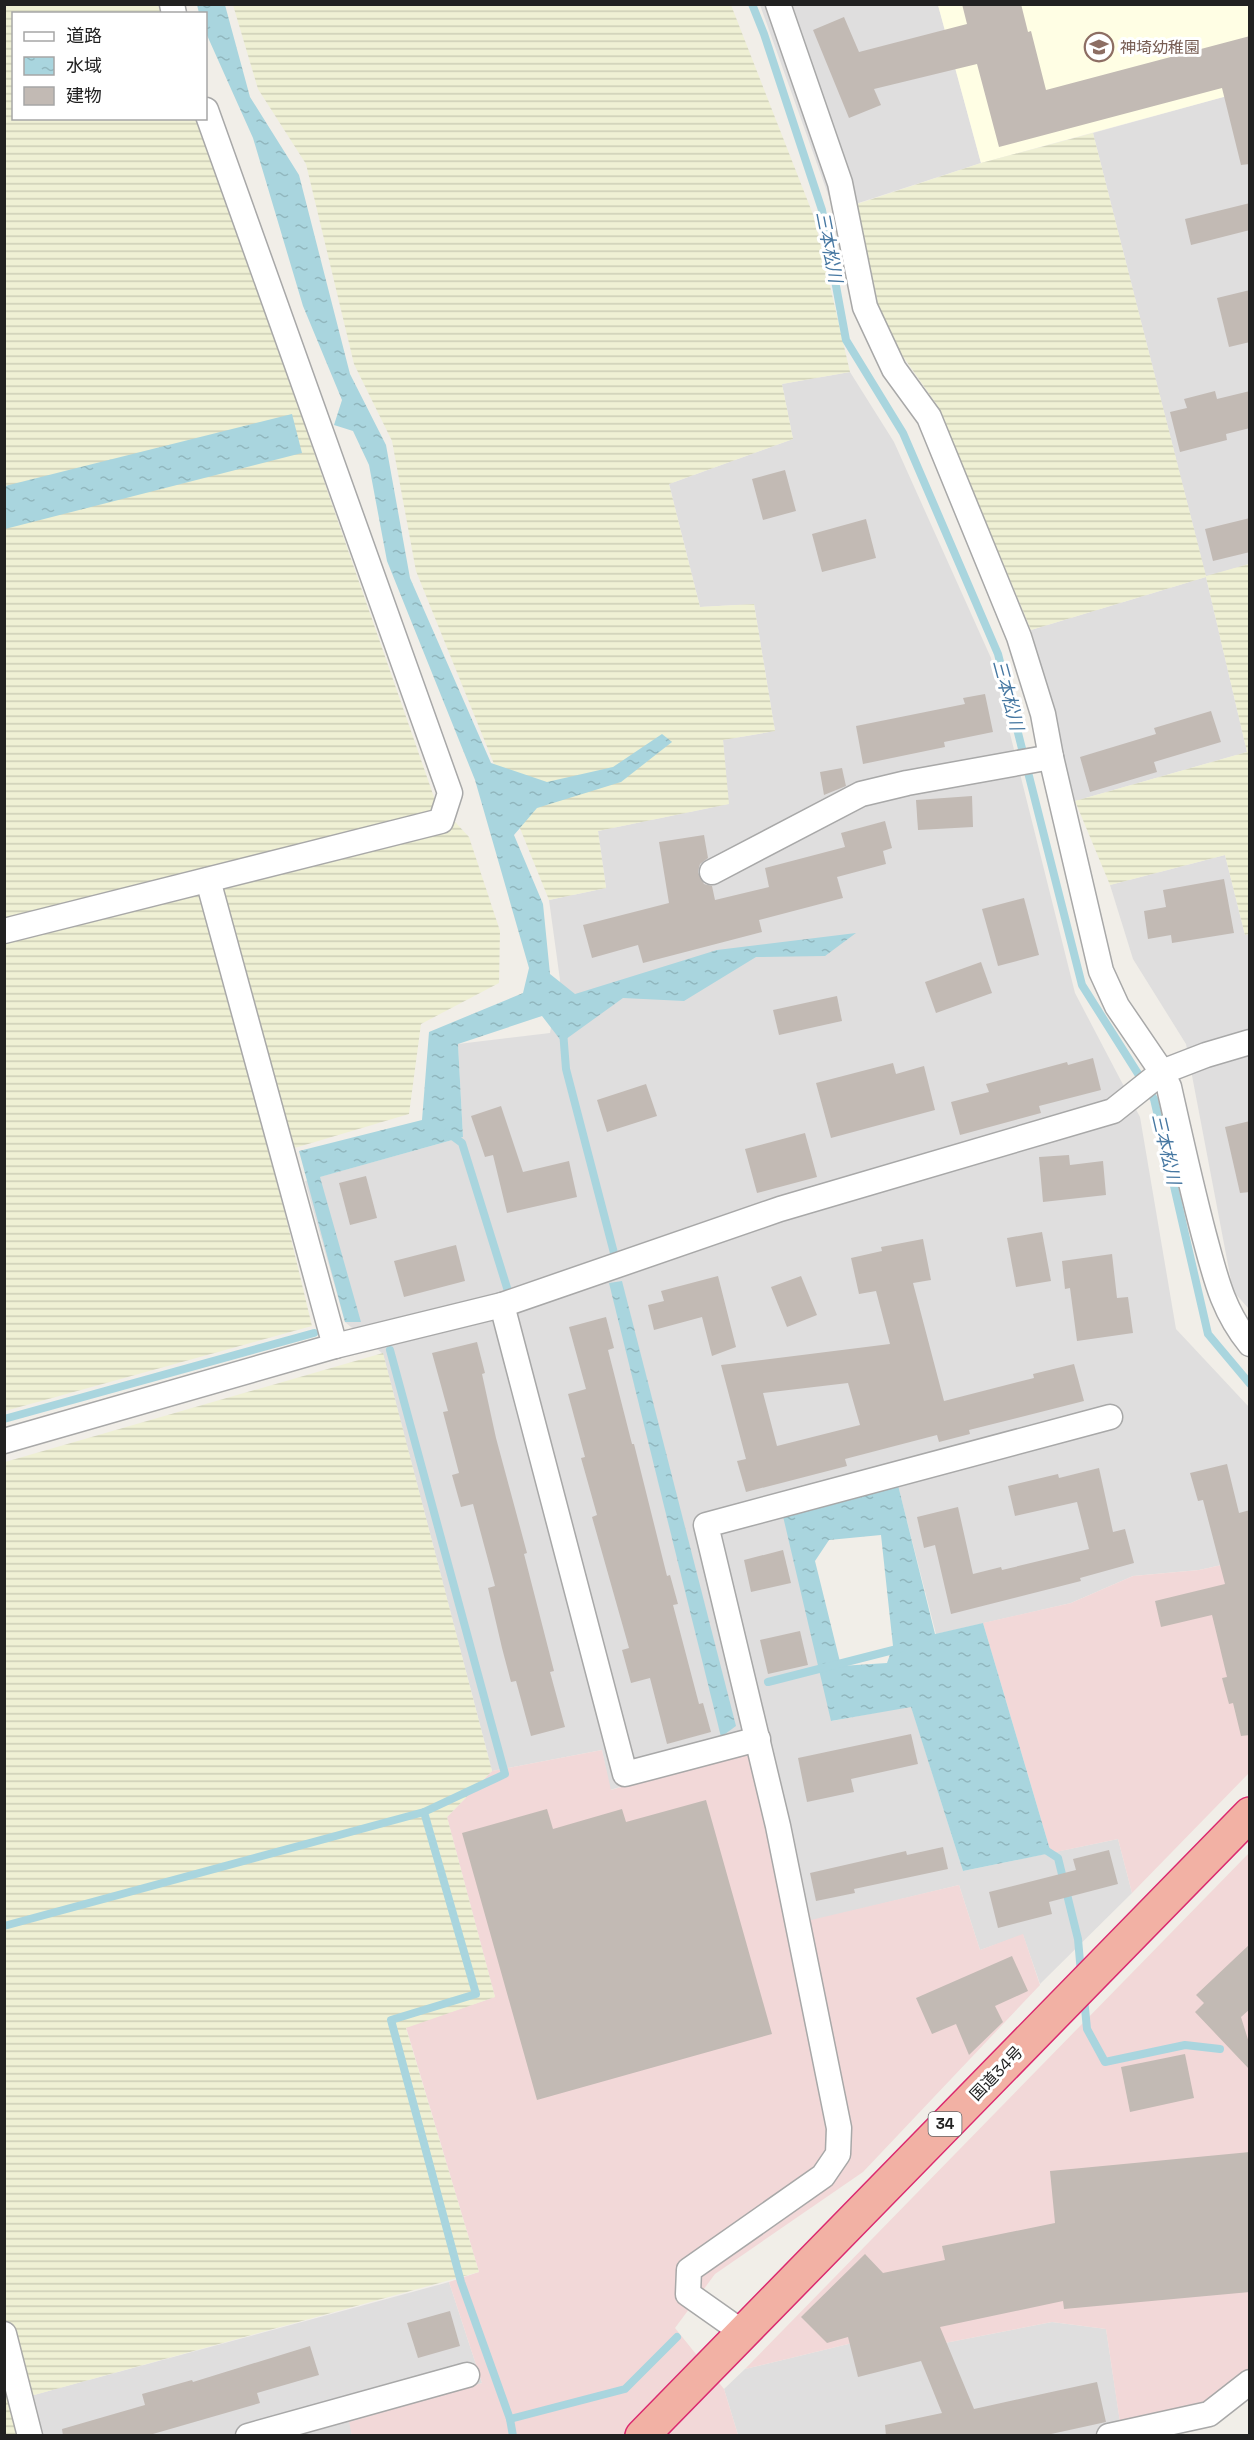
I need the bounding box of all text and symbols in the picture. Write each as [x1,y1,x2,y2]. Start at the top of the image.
legend [12,12,207,120]
text: 道路 [66,24,102,47]
school or university icon: 神埼幼稚園 [1083,31,1115,63]
place label: 神埼幼稚園 [1120,37,1200,58]
text: 水域 [66,54,102,77]
text: 建物 [66,84,102,107]
water label: 三本松川 [811,209,848,286]
water label: 三本松川 [988,657,1029,735]
water label: 三本松川 [1147,1111,1186,1189]
street label: 国道34号 [965,2042,1027,2105]
road number: 34 [928,2112,962,2136]

